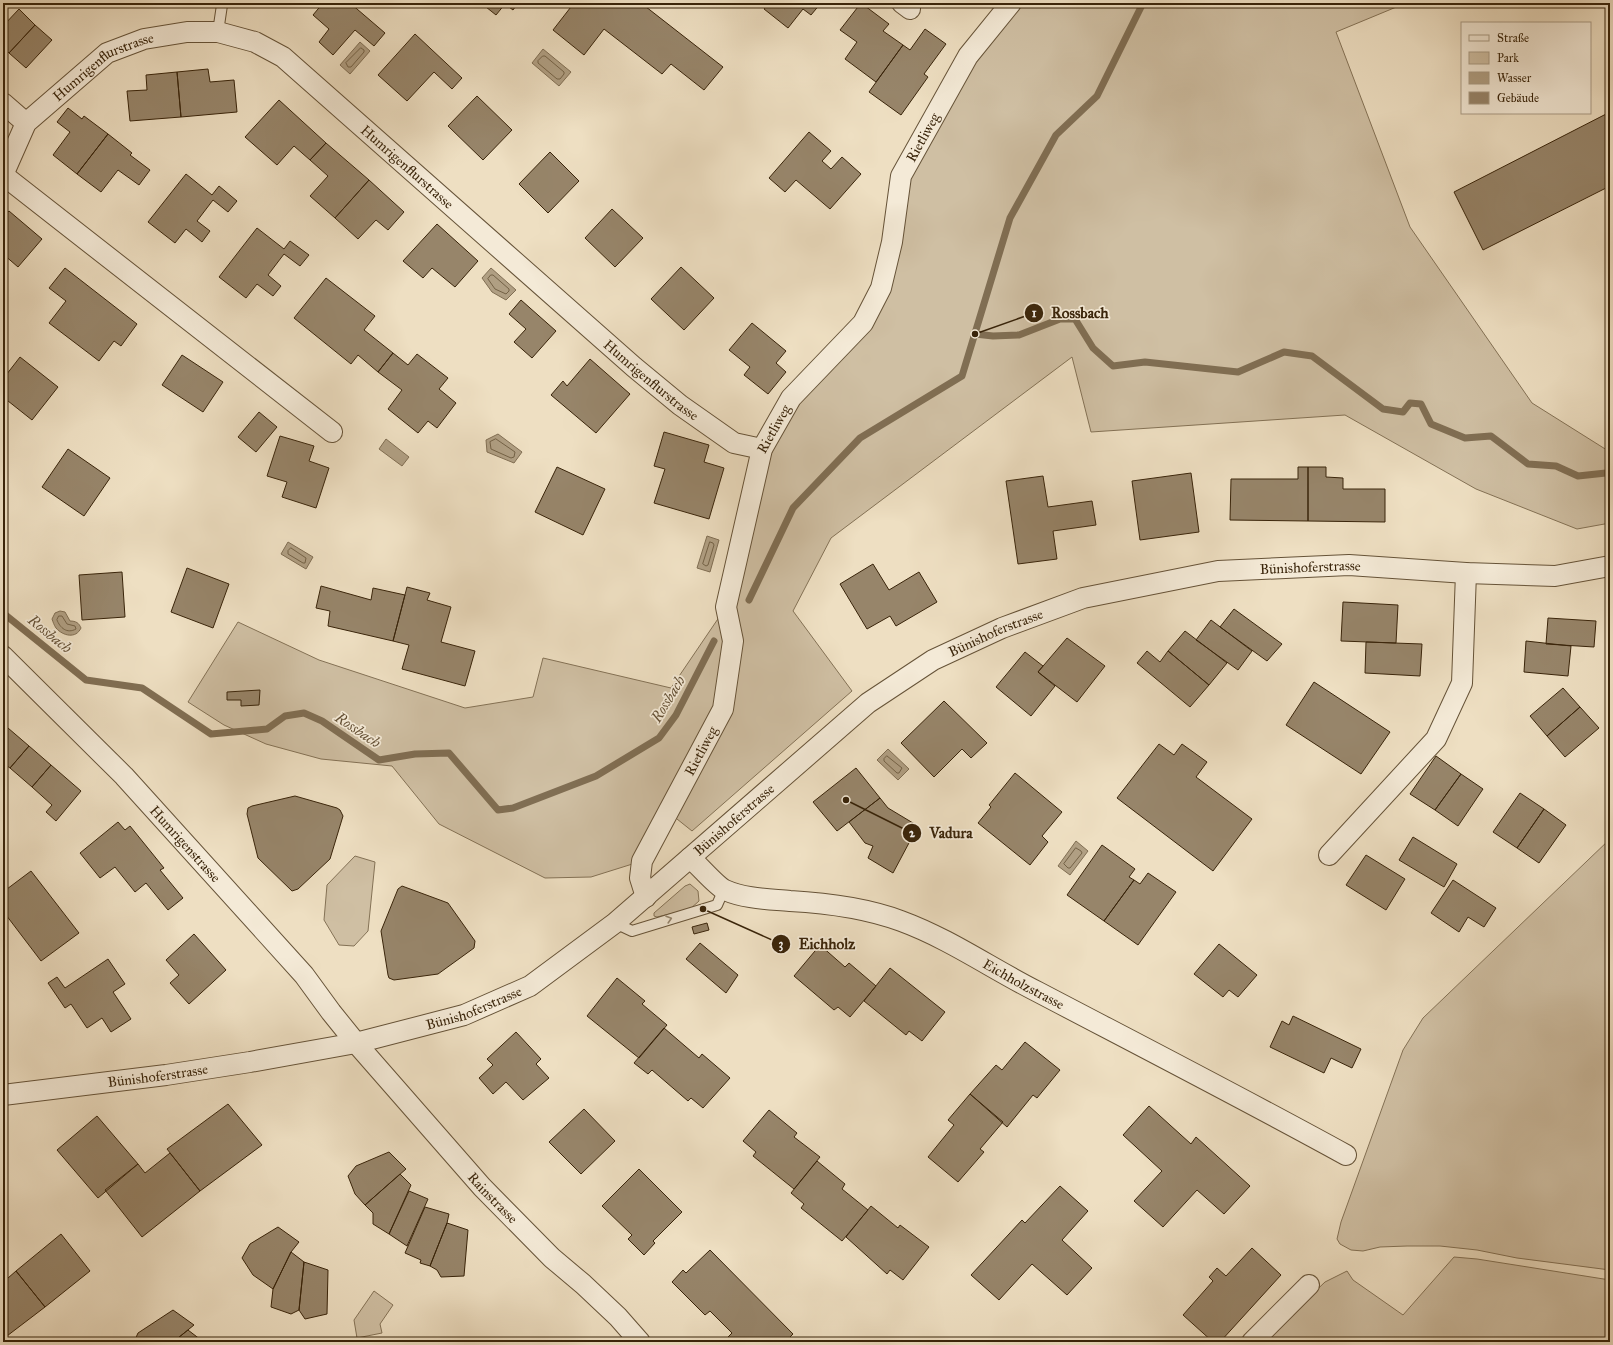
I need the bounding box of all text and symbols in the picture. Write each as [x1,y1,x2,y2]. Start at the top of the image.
legend [1461,22,1591,114]
street label: Humrigenflurstrasse [50,30,155,105]
text: Straße [1497,31,1529,45]
text: Park [1497,51,1519,65]
text: Wasser [1497,71,1532,85]
text: Gebäude [1497,91,1539,105]
street label: Rietliweg [903,110,944,165]
street label: Humrigenflurstrasse [357,122,457,213]
callout: Rossbach [1024,300,1117,327]
text: Rossbach [1051,304,1109,322]
text: 1 [1032,306,1037,320]
street label: Humrigenflurstrasse [600,336,702,425]
street label: Rietliweg [753,401,795,456]
street label: Bünishoferstrasse [1259,557,1361,578]
street label: Bünishoferstrasse [946,606,1046,661]
water label: Rossbach [24,610,76,657]
water label: Rossbach [647,672,689,726]
water label: Rossbach [331,708,385,752]
street label: Rietliweg [681,723,721,779]
street label: Bünishoferstrasse [691,780,778,860]
street label: Humrigenstrasse [146,802,224,886]
callout: Vadura [902,820,981,847]
text: Vadura [928,824,973,842]
text: 2 [909,826,916,840]
one-way arrow [666,915,673,924]
callout: Eichholz [771,931,864,958]
text: Eichholz [799,935,855,953]
text: 3 [779,937,784,952]
street label: Eichholzstrasse [980,955,1067,1013]
street label: Bünishoferstrasse [424,983,525,1034]
street label: Bünishoferstrasse [107,1061,209,1091]
street label: Rainstrasse [464,1169,521,1227]

